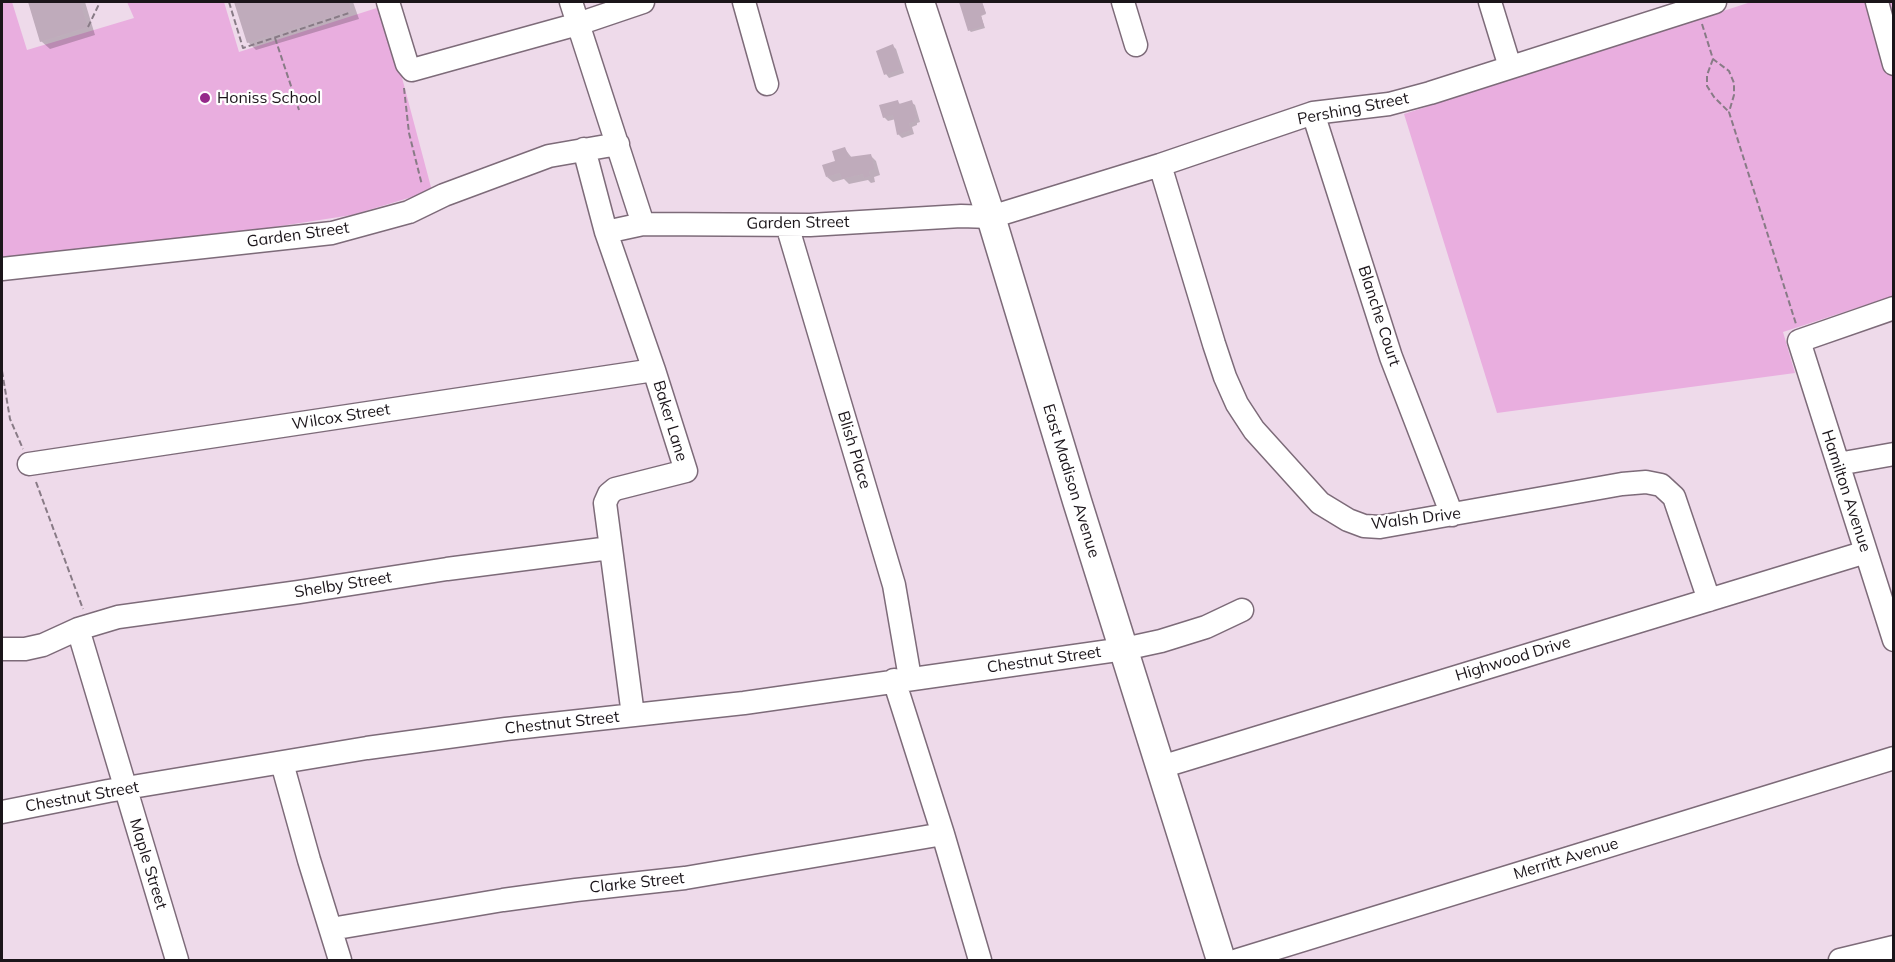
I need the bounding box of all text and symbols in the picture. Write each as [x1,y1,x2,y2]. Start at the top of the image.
place label: Honiss School [217,88,321,108]
street label: Pershing Street [1296,89,1410,129]
marker: Honiss School [198,91,212,105]
street label: Garden Street [746,213,850,233]
street label: Garden Street [246,218,350,252]
street label: Blanche Court [1354,263,1404,369]
street label: Baker Lane [649,378,691,464]
street label: Wilcox Street [291,400,391,434]
street label: East Madison Avenue [1038,402,1104,560]
street label: Blish Place [833,409,875,491]
street label: Hamilton Avenue [1817,427,1875,555]
street label: Walsh Drive [1370,504,1462,534]
street label: Shelby Street [293,568,393,602]
street label: Highwood Drive [1453,632,1573,686]
street label: Chestnut Street [986,642,1102,678]
street label: Chestnut Street [504,707,620,739]
street label: Chestnut Street [24,778,140,816]
street label: Maple Street [125,816,171,912]
street label: Merritt Avenue [1511,834,1621,884]
street label: Clarke Street [589,868,685,898]

